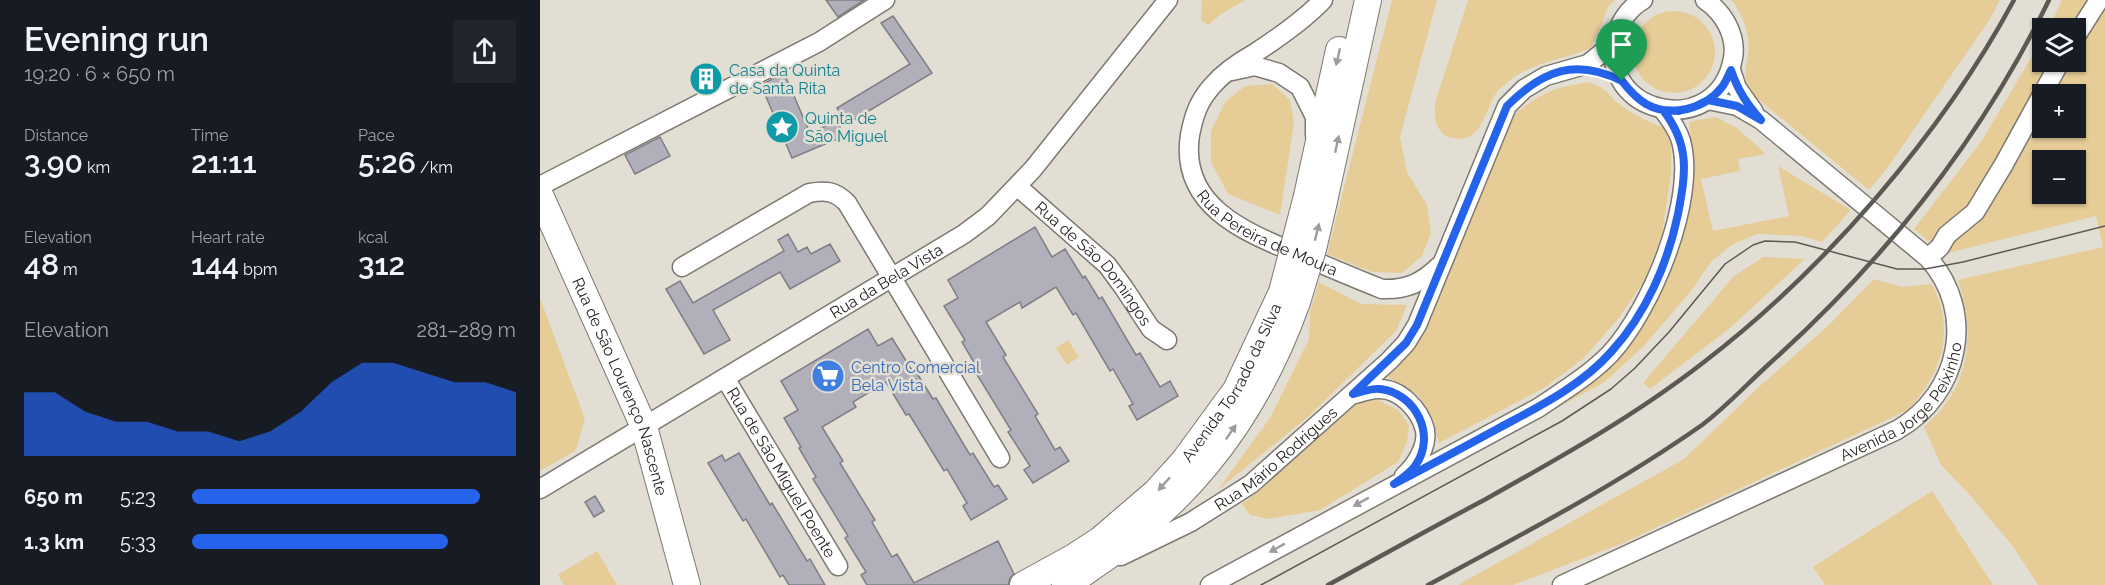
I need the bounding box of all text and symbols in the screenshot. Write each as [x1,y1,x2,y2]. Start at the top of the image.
map controls [2032,18,2086,204]
button: layers [2032,18,2086,72]
pin [1596,19,1647,81]
text: Evening run [24,20,209,59]
button: share [453,20,516,83]
icon: arrive [1605,28,1638,61]
one-way arrow [1332,48,1342,66]
building icon: Casa da Quinta de Santa Rita [688,61,724,97]
place label: Casa da Quinta de Santa Rita [729,61,840,98]
text: 19:20 · 6 × 650 m [24,62,175,86]
button: + [2032,84,2086,138]
place icon: Quinta de São Miguel [764,109,800,145]
place label: Quinta de São Miguel [805,109,888,146]
text: Distance [24,126,88,145]
text: Time [191,126,228,145]
text: Pace [358,126,395,145]
one-way arrow [1332,135,1342,153]
text: 3.90 [24,145,83,180]
text: 21:11 [191,145,257,180]
text: 5:26 [358,145,416,180]
button: − [2032,150,2086,204]
text: km [83,158,110,177]
text: /km [416,158,453,177]
street label: Rua Pereira de Moura [1193,186,1340,280]
street label: Rua de São Domingos [1031,197,1155,330]
one-way arrow [1313,223,1323,241]
text: Elevation [24,228,92,247]
text: Heart rate [191,228,265,247]
text: kcal [358,228,388,247]
street label: Rua da Bela Vista [827,240,946,322]
text: 48 [24,247,59,282]
text: 144 [191,247,239,282]
text: 312 [358,247,405,282]
text: m [59,260,78,279]
text: bpm [239,260,278,279]
street label: Rua de São Lourenço Nascente [568,275,671,498]
street label: Avenida Torrado da Silva [1178,300,1285,466]
text: Elevation [24,318,109,342]
text: 281–289 m [417,318,516,342]
street label: Avenida Jorge Peixinho [1837,341,1966,465]
supermarket icon: Centro Comercial Bela Vista [810,358,846,394]
place label: Centro Comercial Bela Vista [851,358,981,395]
street label: Rua de São Miguel Poente [723,384,840,561]
street label: Rua Mário Rodrigues [1211,403,1341,515]
one-way arrow [1225,424,1236,440]
one-way arrow [1158,476,1171,491]
text: 650 m [24,485,83,509]
text: 5:23 [120,485,156,509]
one-way arrow [1353,497,1370,507]
text: 1.3 km [24,530,84,554]
text: 5:33 [120,530,156,554]
one-way arrow [1268,543,1285,553]

